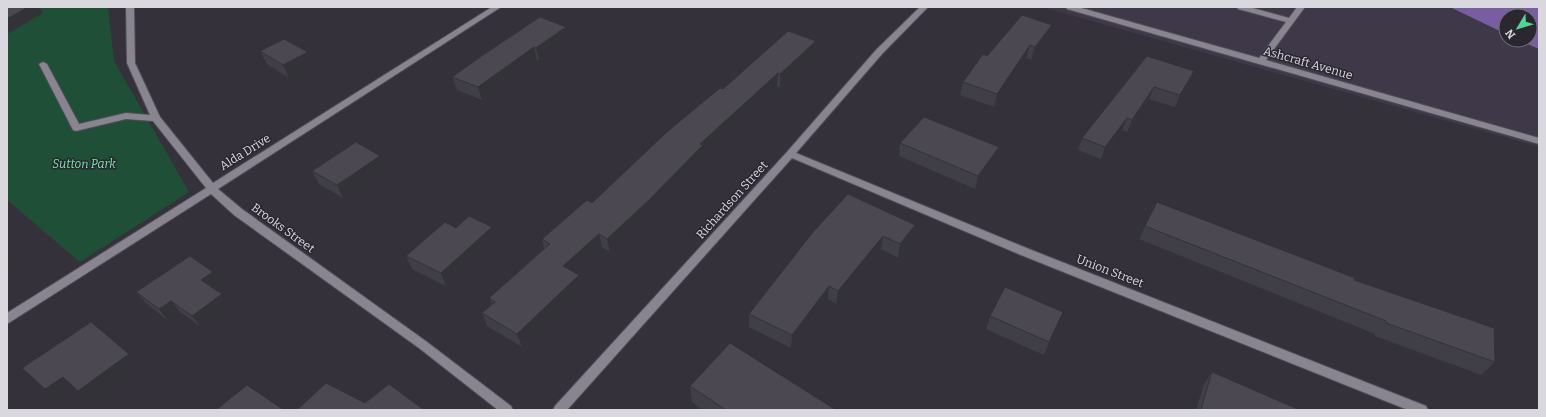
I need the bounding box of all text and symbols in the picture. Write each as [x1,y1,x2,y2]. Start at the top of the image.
north arrow [1498,8,1538,48]
text: N [1502,26,1518,41]
street label: Ashcraft Avenue [1262,44,1354,82]
street label: Alda Drive [217,131,273,173]
park label: Sutton Park [52,157,116,171]
street label: Richardson Street [693,158,771,242]
street label: Brooks Street [249,200,318,256]
street label: Union Street [1074,252,1146,290]

